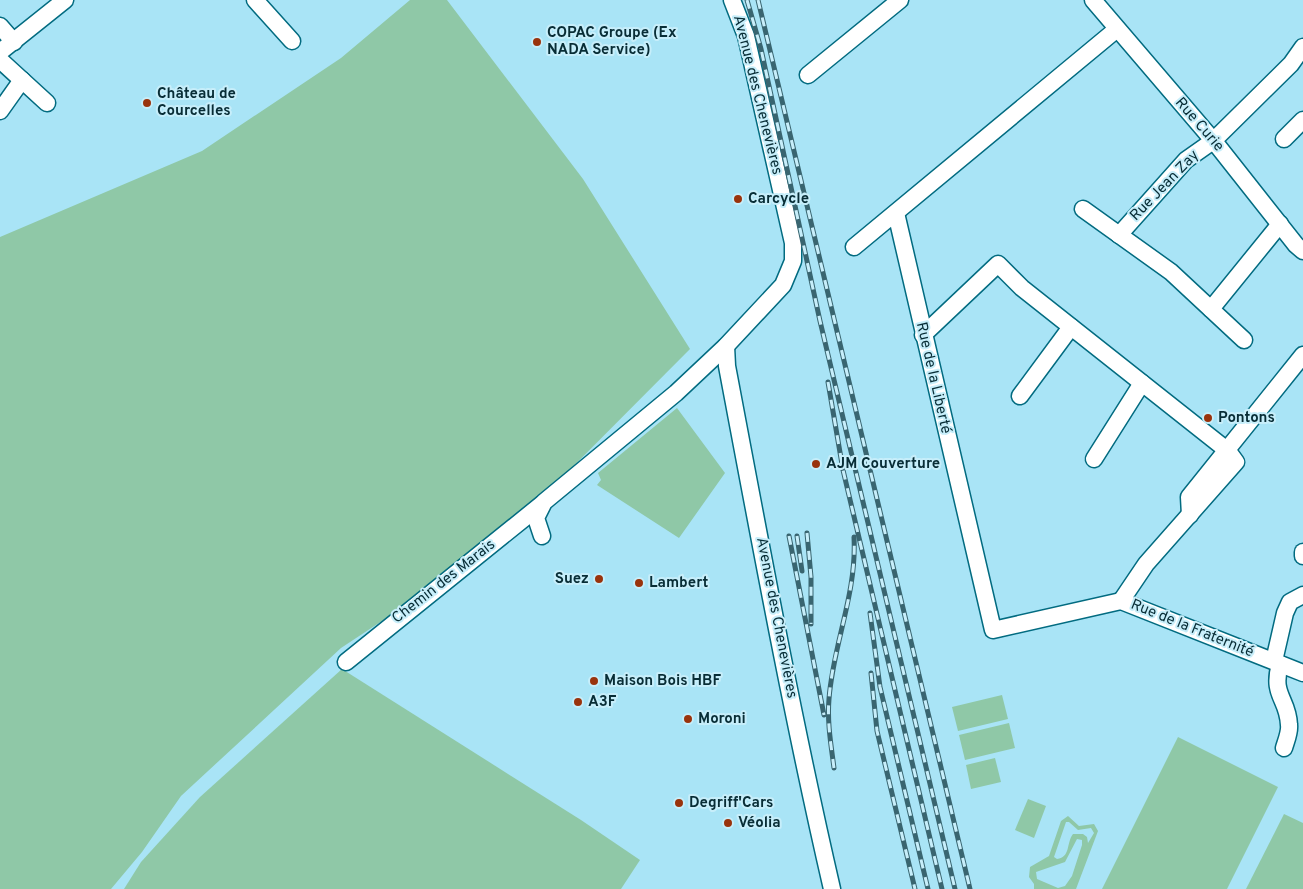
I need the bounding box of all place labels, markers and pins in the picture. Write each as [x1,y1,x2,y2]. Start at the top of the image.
place label: COPAC Groupe (Ex NADA Service) [547,24,677,60]
marker: COPAC Groupe (Ex NADA Service) [531,36,543,48]
place label: Château de Courcelles [157,85,236,121]
marker: Château de Courcelles [141,97,153,109]
place label: Carcycle [748,190,809,209]
marker: Carcycle [732,193,744,205]
place label: Pontons [1218,409,1275,428]
marker: Pontons [1202,412,1214,424]
place label: AJM Couverture [826,455,940,474]
marker: AJM Couverture [810,458,822,470]
place label: Suez [555,570,589,589]
marker: Suez [593,573,605,585]
place label: Lambert [649,574,709,593]
marker: Lambert [633,577,645,589]
place label: Maison Bois HBF [604,672,721,691]
marker: Maison Bois HBF [588,675,600,687]
place label: A3F [588,693,617,712]
marker: A3F [572,696,584,708]
place label: Moroni [698,710,746,729]
marker: Moroni [682,713,694,725]
place label: Degriff'Cars [689,794,773,813]
marker: Degriff'Cars [673,797,685,809]
place label: Véolia [738,814,781,833]
marker: Véolia [722,817,734,829]

